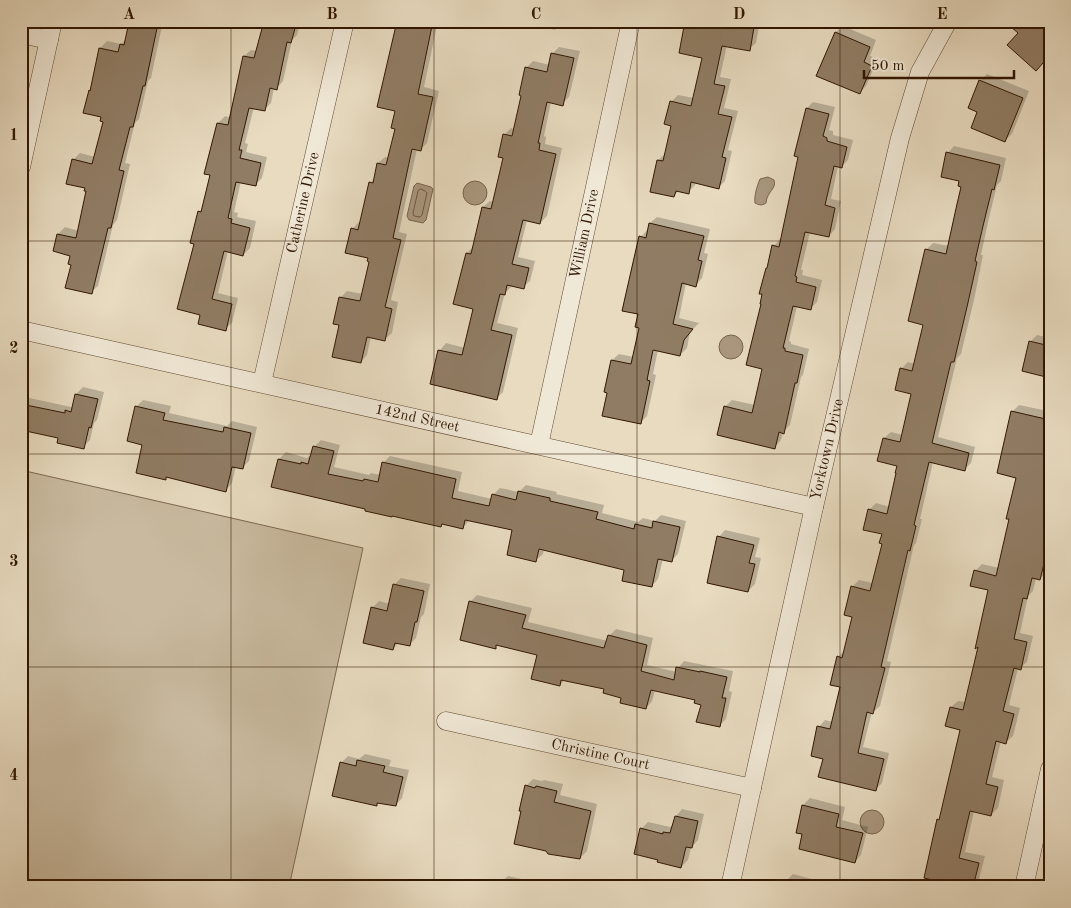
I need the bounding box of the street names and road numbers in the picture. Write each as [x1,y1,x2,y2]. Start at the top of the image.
street label: Catherine Drive [284,151,322,255]
street label: William Drive [568,188,602,280]
street label: Yorktown Drive [808,397,846,502]
street label: 142nd Street [374,402,461,435]
street label: Christine Court [550,737,651,773]

